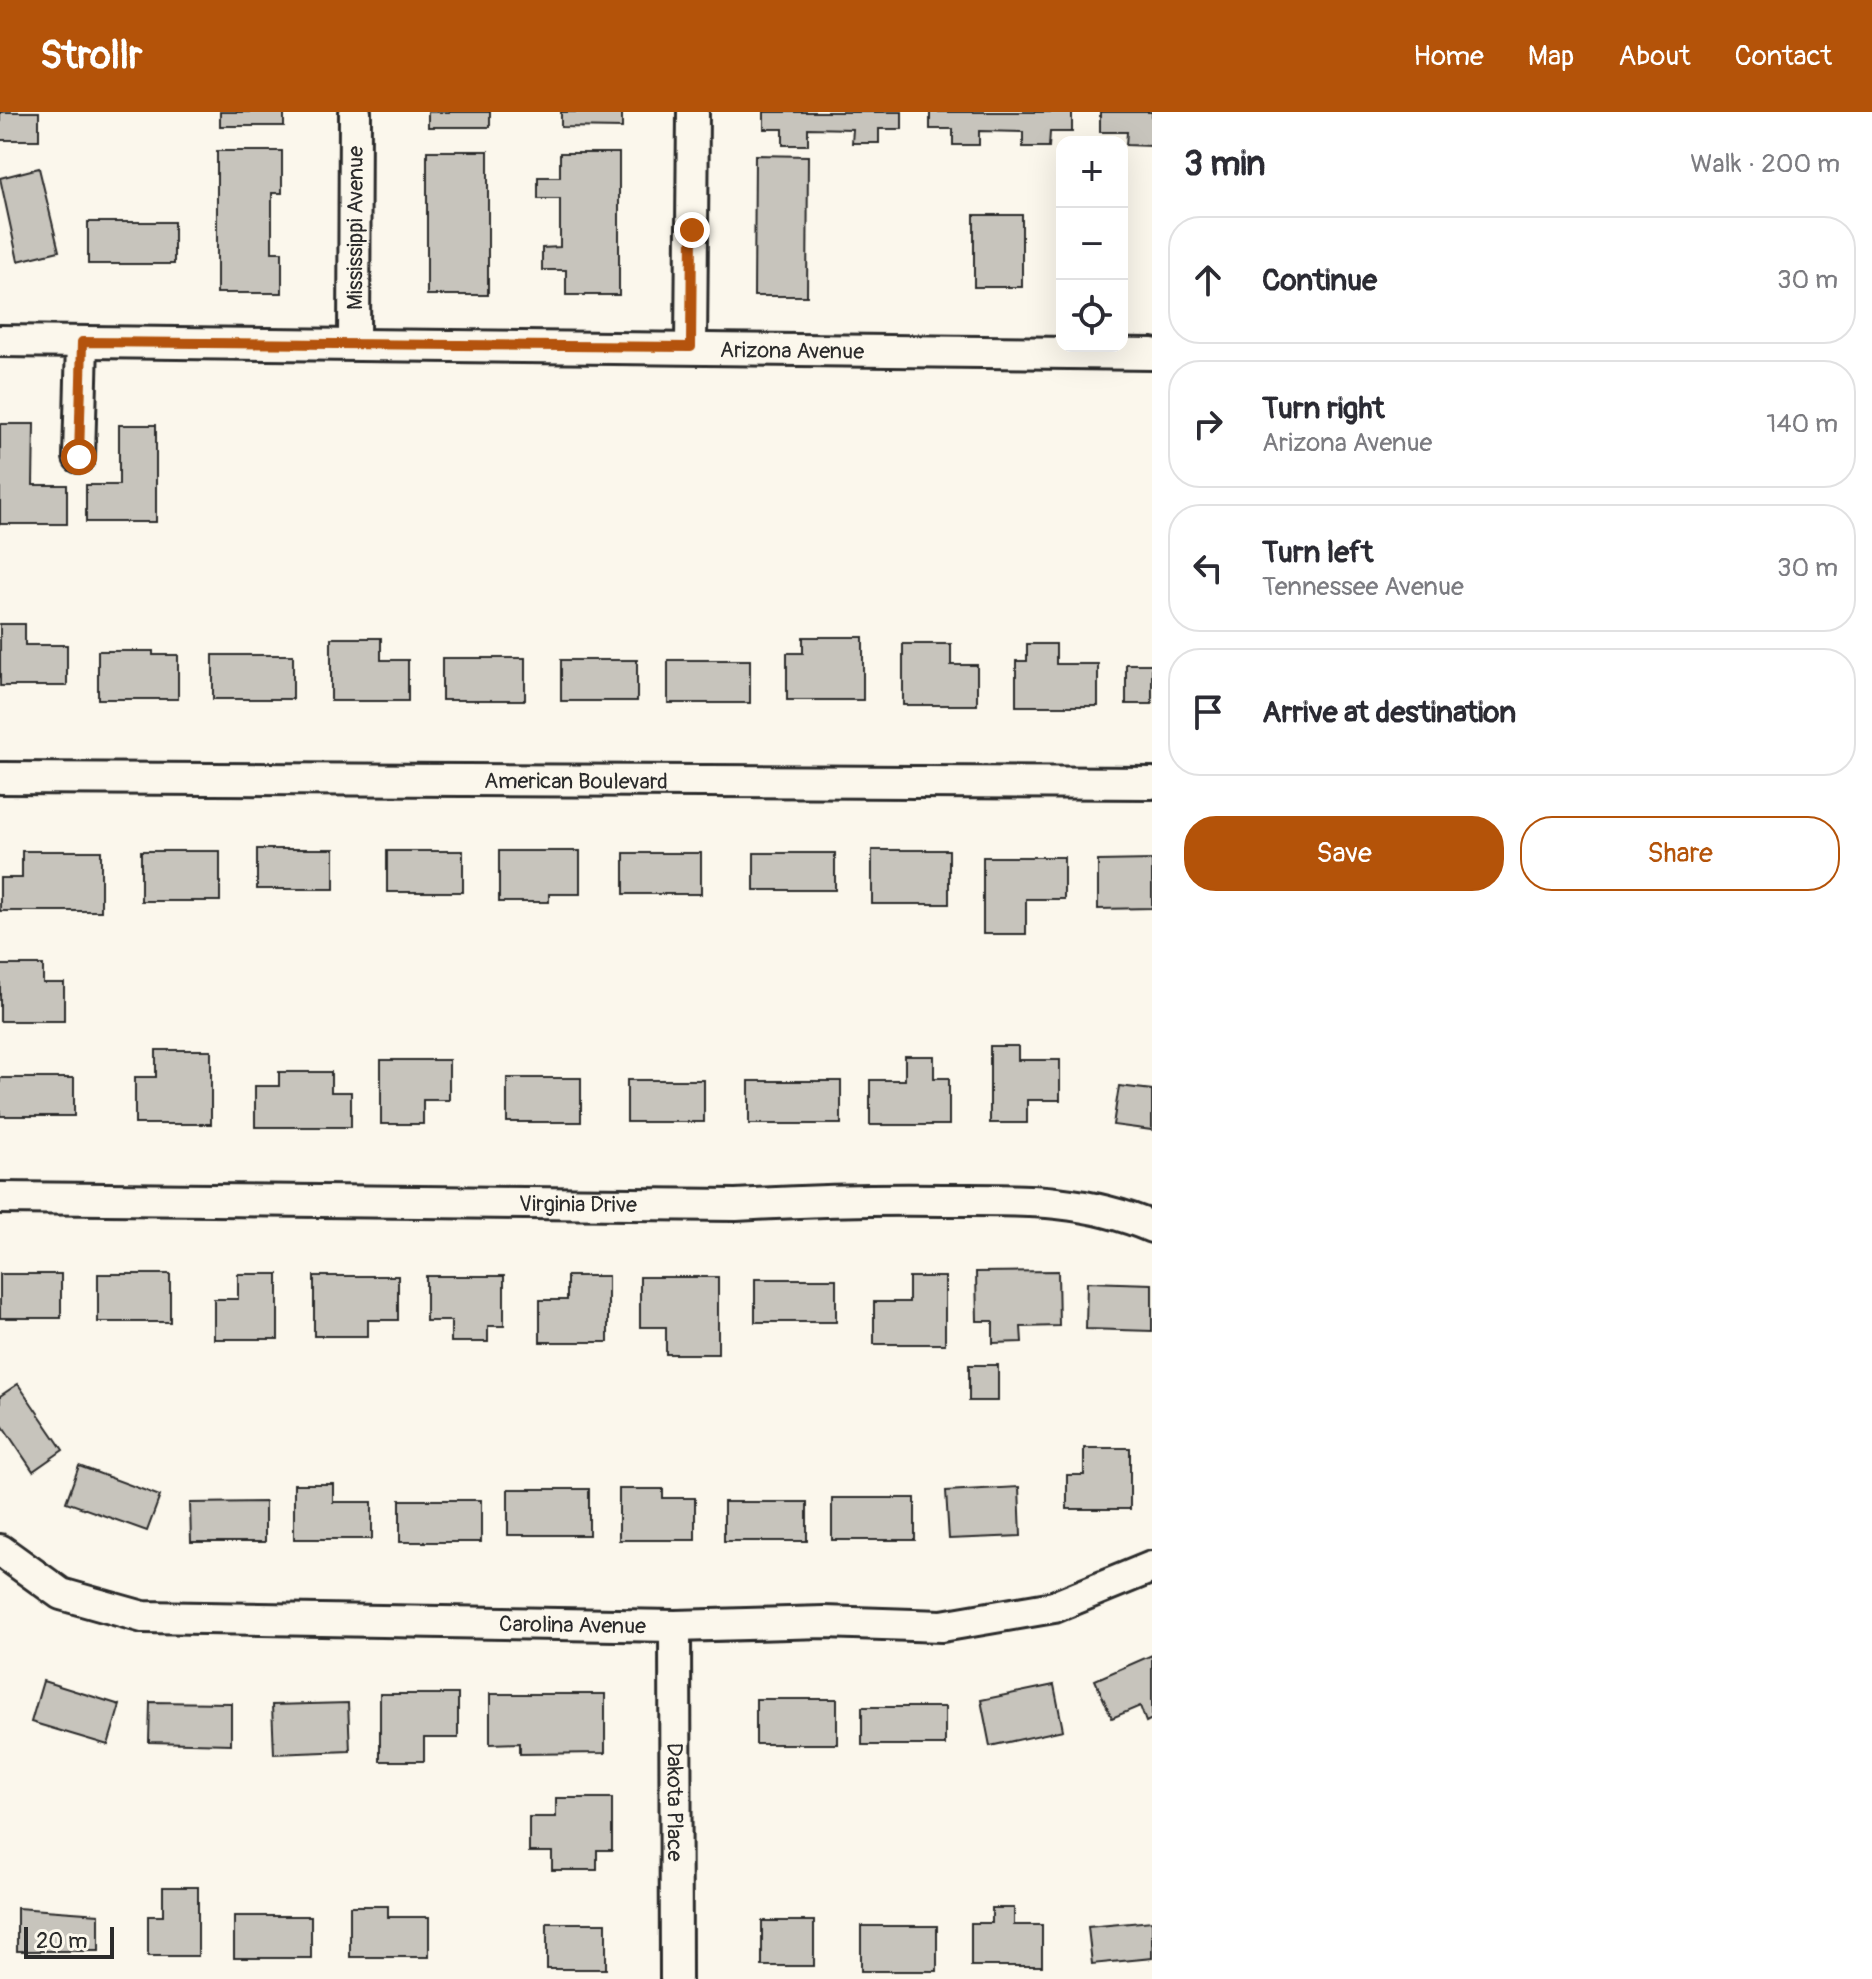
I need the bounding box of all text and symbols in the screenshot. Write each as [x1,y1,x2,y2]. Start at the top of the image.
text: Strollr [40,32,142,80]
text: Home [1413,39,1484,74]
text: Map [1528,39,1574,74]
text: About [1618,39,1691,74]
text: Contact [1735,39,1832,74]
map controls [1056,136,1128,352]
button: + [1056,136,1128,208]
text: 3 min [1184,143,1266,186]
street label: Mississippi Avenue [341,146,370,310]
text: Walk · 200 m [1690,148,1840,180]
button: − [1056,208,1128,280]
route end [674,212,710,248]
icon: ahead [1186,258,1230,302]
text: Continue [1262,262,1377,299]
text: 30 m [1777,264,1838,296]
button: locate [1056,280,1128,352]
street label: Arizona Avenue [720,336,864,366]
text: Turn right [1262,390,1385,427]
icon: right [1186,402,1230,446]
text: 140 m [1766,408,1838,440]
text: Arizona Avenue [1262,427,1432,459]
route start [61,439,97,475]
text: Turn left [1262,534,1373,571]
icon: left [1186,546,1230,590]
text: 30 m [1777,552,1838,584]
text: Tennessee Avenue [1262,571,1464,603]
icon: arrive [1186,690,1230,734]
text: Arrive at destination [1262,694,1516,731]
street label: American Boulevard [484,767,668,796]
button: Save [1184,816,1504,891]
button: Share [1520,816,1840,891]
street label: Virginia Drive [519,1190,637,1219]
street label: Carolina Avenue [499,1610,646,1641]
street label: Dakota Place [660,1743,689,1861]
scale bar [24,1923,114,1959]
text: 20 m [36,1927,88,1955]

